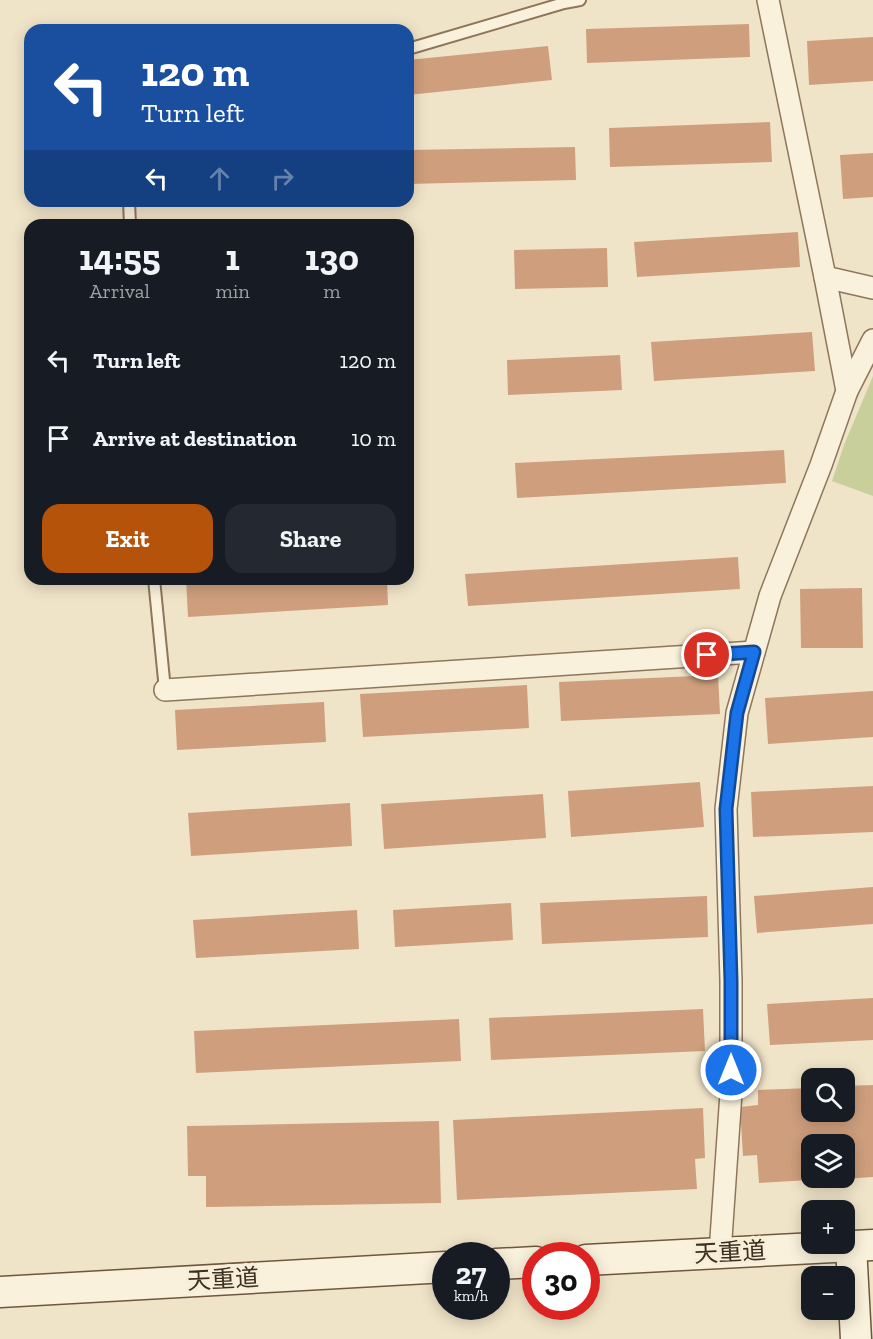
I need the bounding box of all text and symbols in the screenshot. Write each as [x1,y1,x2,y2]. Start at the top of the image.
text: 120 m [141,46,249,97]
icon: left [42,48,120,126]
text: Turn left [141,97,244,129]
icon: left [140,162,173,195]
icon: ahead [203,162,236,195]
icon: right [266,162,299,195]
text: 14:55 [79,236,160,279]
text: 1 [225,236,240,279]
text: 130 [305,236,359,279]
text: Arrival [90,279,150,303]
text: min [215,279,250,303]
text: m [323,279,340,303]
icon: left [42,344,75,377]
text: Turn left [93,347,180,374]
text: 120 m [340,347,396,374]
icon: arrive [42,422,75,455]
text: Arrive at destination [93,425,296,452]
text: 10 m [351,425,396,452]
button: Exit [42,504,213,573]
button: Share [225,504,396,573]
pin [681,629,732,680]
icon: arrive [690,638,723,671]
position arrow [699,1038,763,1102]
map controls [801,1068,855,1320]
button: search [801,1068,855,1122]
button: layers [801,1134,855,1188]
button: + [801,1200,855,1254]
street label: 天重道 [693,1236,767,1268]
speed limit sign: 30 [522,1242,600,1320]
text: 27 [456,1256,486,1292]
street label: 天重道 [186,1263,260,1295]
button: − [801,1266,855,1320]
text: km/h [454,1287,488,1305]

